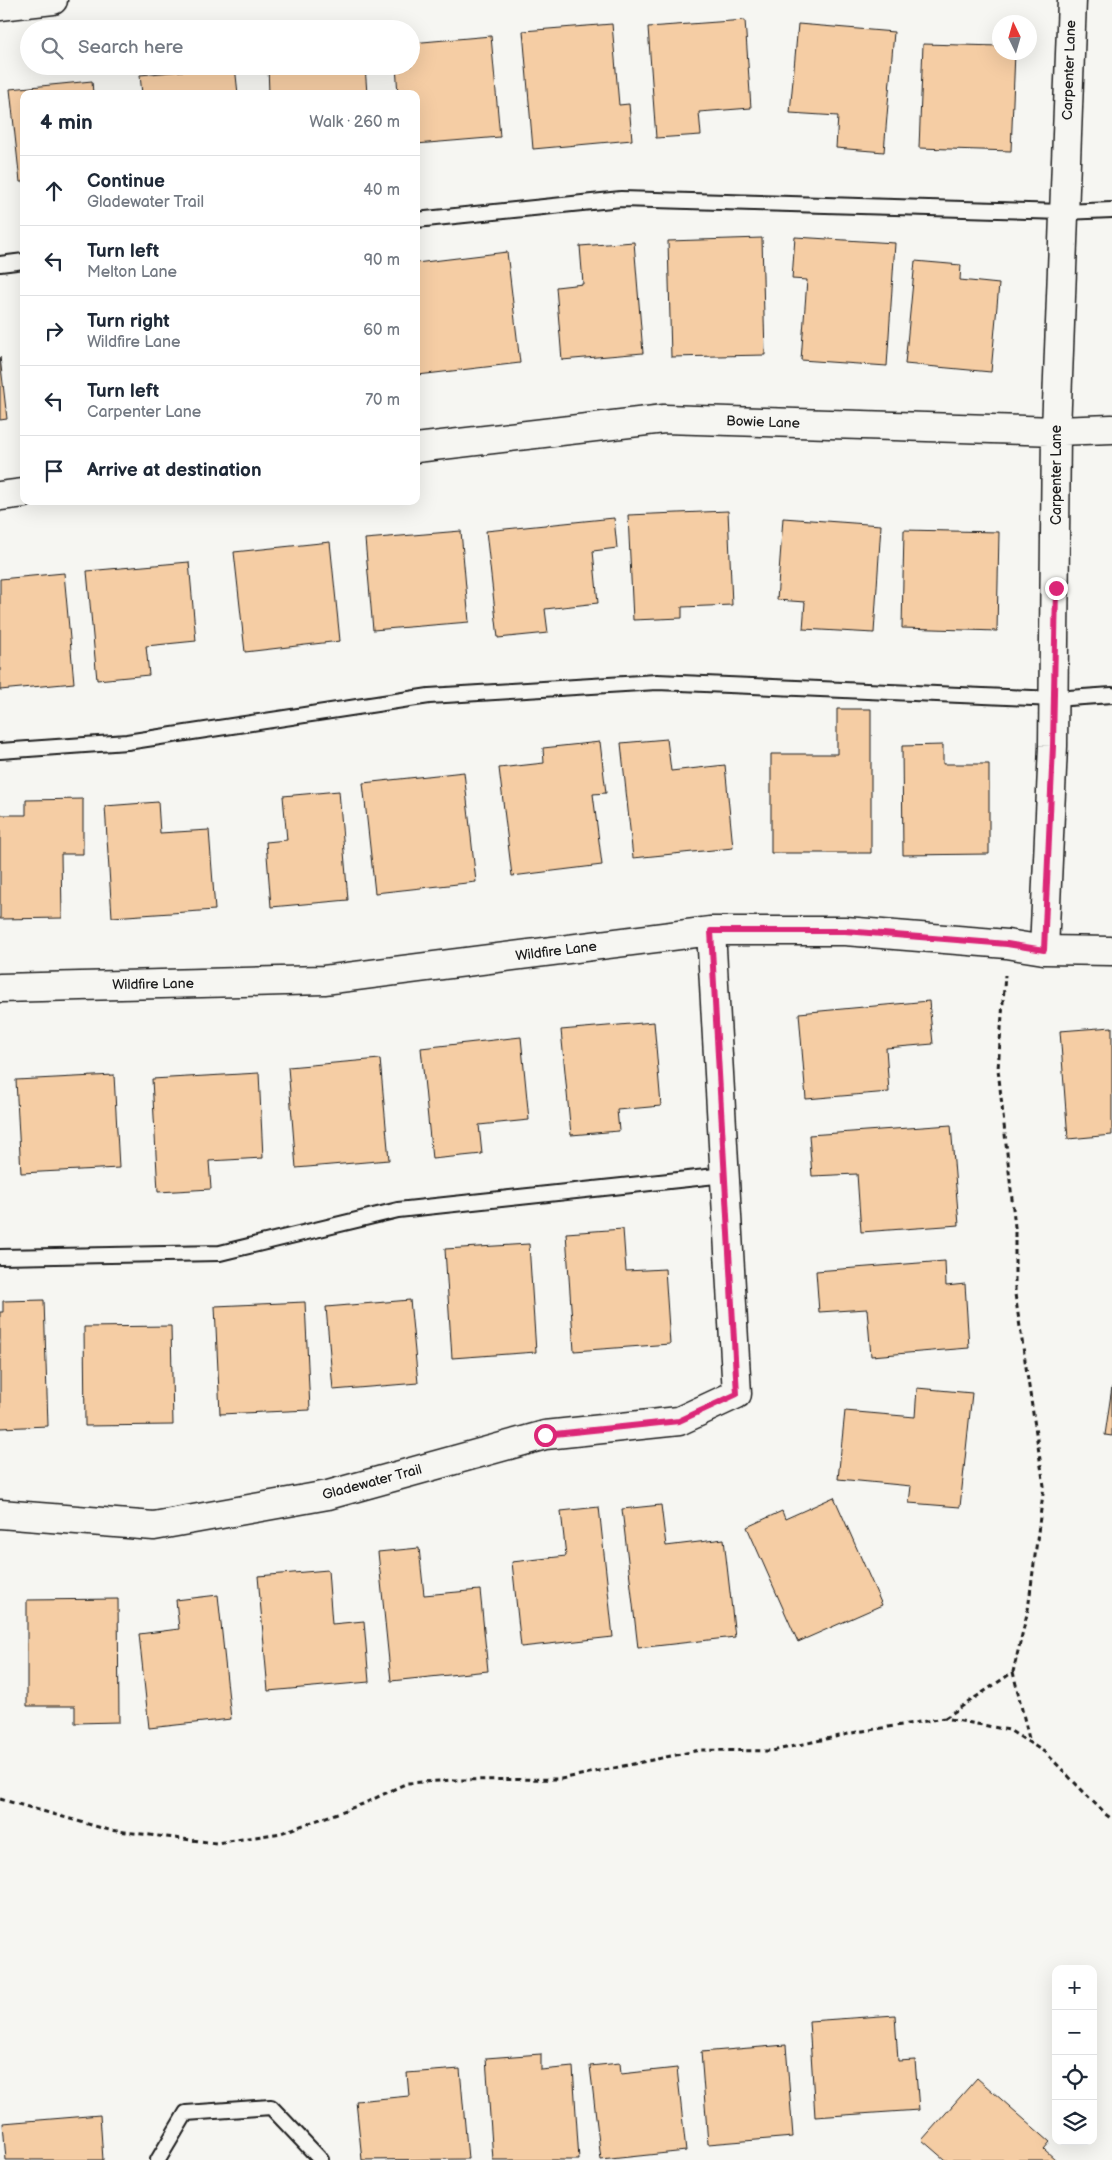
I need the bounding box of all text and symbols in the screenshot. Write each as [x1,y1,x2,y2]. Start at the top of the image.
north arrow [992,15,1037,60]
search box [20,20,420,75]
street label: Carpenter Lane [1059,20,1079,120]
icon: search [38,34,66,62]
text: Search here [78,36,183,59]
text: 4 min [40,110,93,135]
text: Walk · 260 m [309,113,400,132]
text: Continue [87,170,165,193]
icon: ahead [40,177,68,205]
text: 40 m [363,181,400,200]
text: Gladewater Trail [87,193,204,212]
text: Turn left [87,240,159,263]
icon: left [40,247,68,275]
text: 90 m [364,251,400,270]
text: Melton Lane [87,263,177,282]
text: Turn right [87,310,170,333]
icon: right [40,317,68,345]
text: 60 m [363,321,400,340]
text: Wildfire Lane [87,333,181,352]
text: Turn left [87,380,159,403]
icon: left [40,387,68,415]
text: 70 m [365,391,400,410]
text: Carpenter Lane [87,403,201,422]
street label: Bowie Lane [726,412,800,432]
street label: Carpenter Lane [1048,425,1065,525]
icon: arrive [40,457,68,485]
text: Arrive at destination [87,459,262,482]
route end [1045,577,1068,600]
street label: Wildfire Lane [514,938,598,964]
street label: Wildfire Lane [112,975,194,993]
route start [534,1424,557,1447]
street label: Gladewater Trail [320,1461,424,1503]
map controls [1052,1965,1097,2145]
button: + [1052,1965,1097,2010]
button: − [1052,2010,1097,2055]
button: locate [1052,2055,1097,2100]
button: layers [1052,2100,1097,2145]

